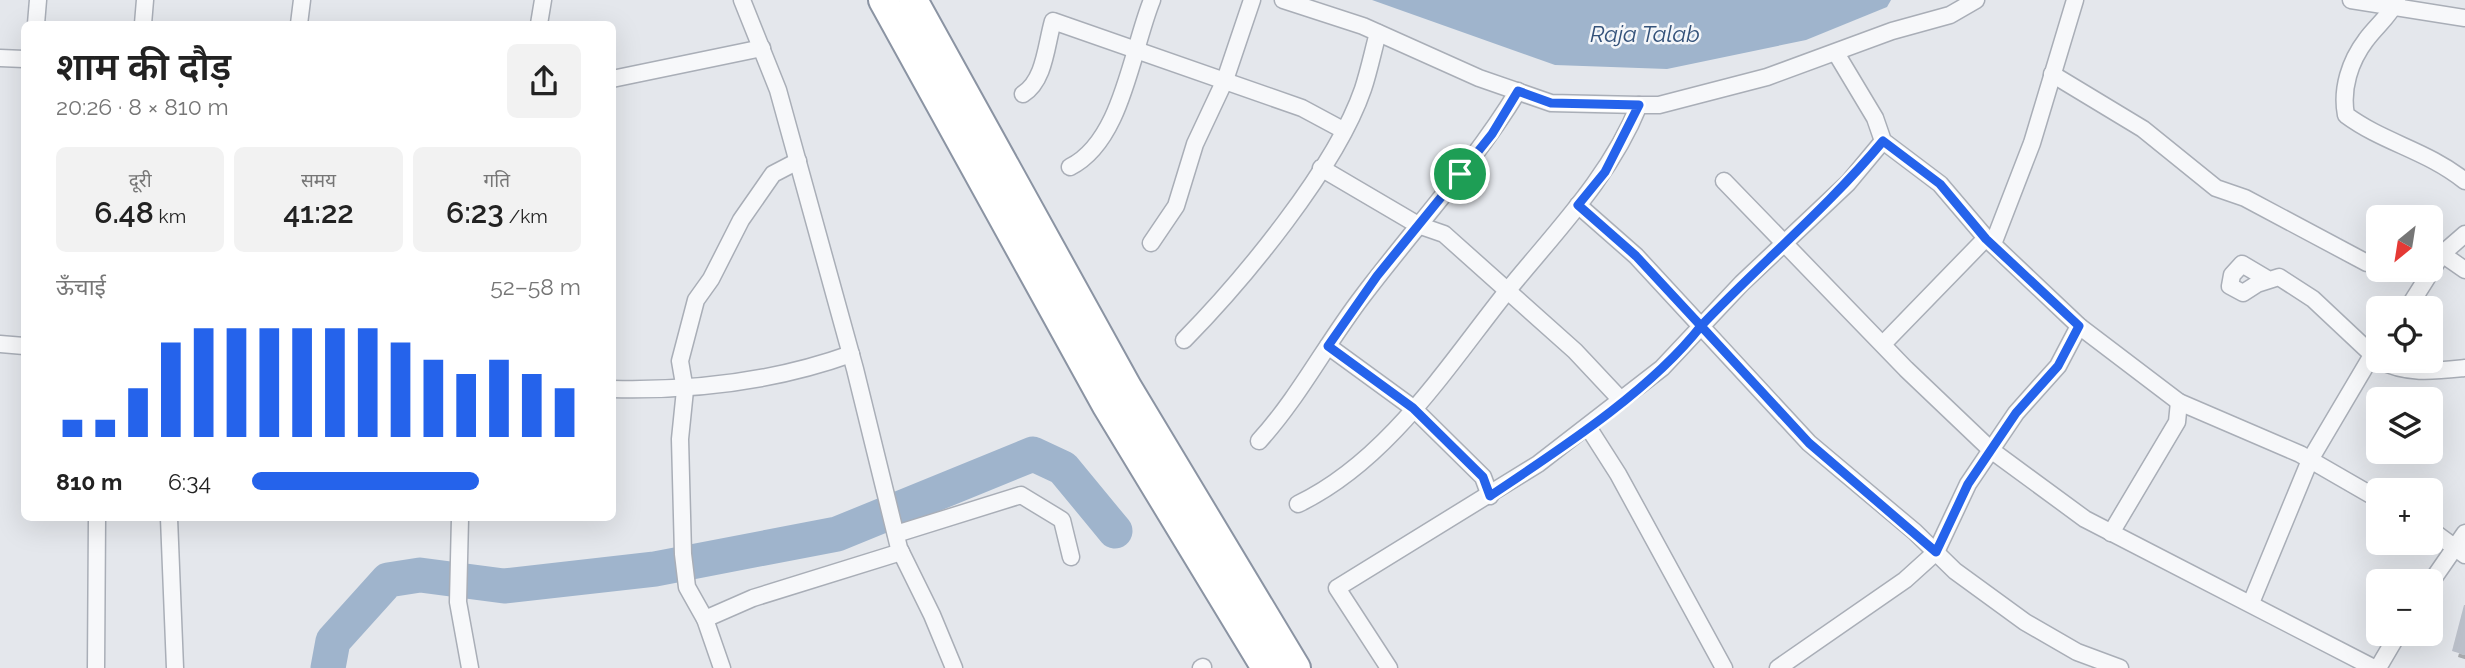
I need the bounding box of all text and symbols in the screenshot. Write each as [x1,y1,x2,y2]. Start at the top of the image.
water label: Raja Talab [1590,20,1700,47]
text: शाम की दौड़ [56,44,231,89]
button: share [507,44,581,118]
text: 20:26 · 8 × 810 m [56,93,229,120]
pin [1430,144,1490,204]
icon: arrive [1441,155,1479,193]
text: दूरी [129,169,152,191]
text: समय [301,169,336,191]
text: गति [484,169,510,191]
text: 6.48 [94,195,154,230]
text: 41:22 [283,195,354,230]
text: 6:23 [446,195,504,230]
text: km [154,205,186,227]
text: /km [504,205,548,227]
north arrow [2366,205,2443,282]
map controls [2366,205,2443,646]
text: ऊँचाई [56,273,106,300]
text: 52–58 m [490,273,581,300]
button: locate [2366,296,2443,373]
button: layers [2366,387,2443,464]
text: 810 m [56,468,122,495]
text: 6:34 [168,468,211,495]
button: + [2366,478,2443,555]
button: − [2366,569,2443,646]

